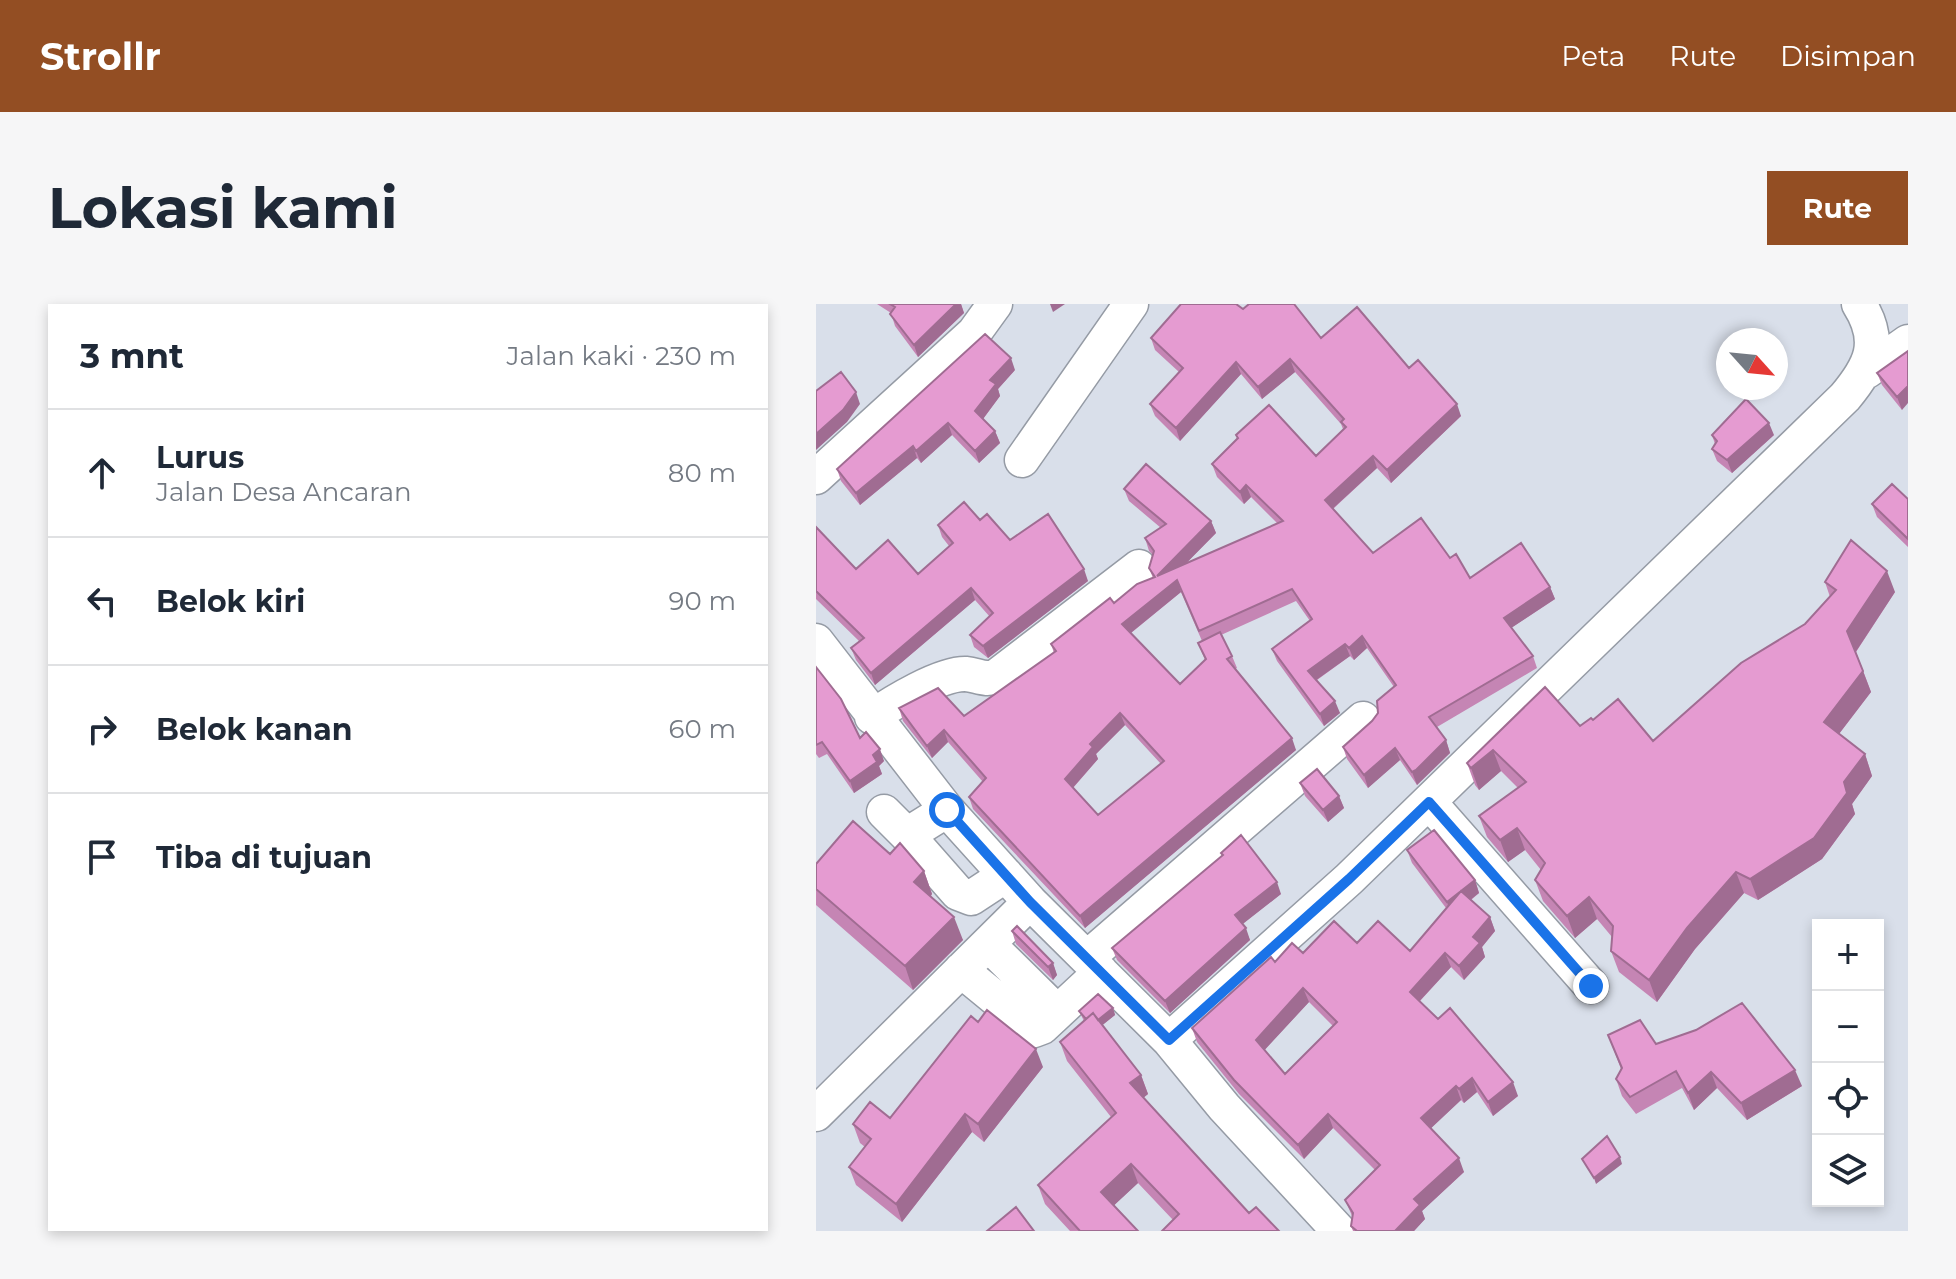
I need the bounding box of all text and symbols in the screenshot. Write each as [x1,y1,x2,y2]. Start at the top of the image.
text: Strollr [40,33,161,80]
text: Peta [1561,39,1625,73]
text: Rute [1669,39,1736,73]
text: Disimpan [1780,39,1916,73]
button: Rute [1767,171,1908,245]
text: Lokasi kami [48,174,398,242]
north arrow [1716,328,1788,400]
text: 3 mnt [80,335,184,377]
text: Jalan kaki · 230 m [507,340,736,372]
text: Lurus [156,439,244,476]
icon: ahead [80,451,124,495]
text: 80 m [668,457,736,489]
text: Jalan Desa Ancaran [156,476,412,508]
icon: left [80,579,124,623]
text: Belok kiri [156,583,305,620]
text: 90 m [669,585,736,617]
icon: right [80,707,124,751]
text: Belok kanan [156,711,353,748]
text: 60 m [669,713,736,745]
route start [929,792,965,828]
icon: arrive [80,835,124,879]
text: Tiba di tujuan [156,839,372,876]
map controls [1812,919,1884,1207]
button: + [1812,919,1884,991]
route end [1573,968,1609,1004]
button: − [1812,991,1884,1063]
button: locate [1812,1063,1884,1135]
button: layers [1812,1135,1884,1207]

